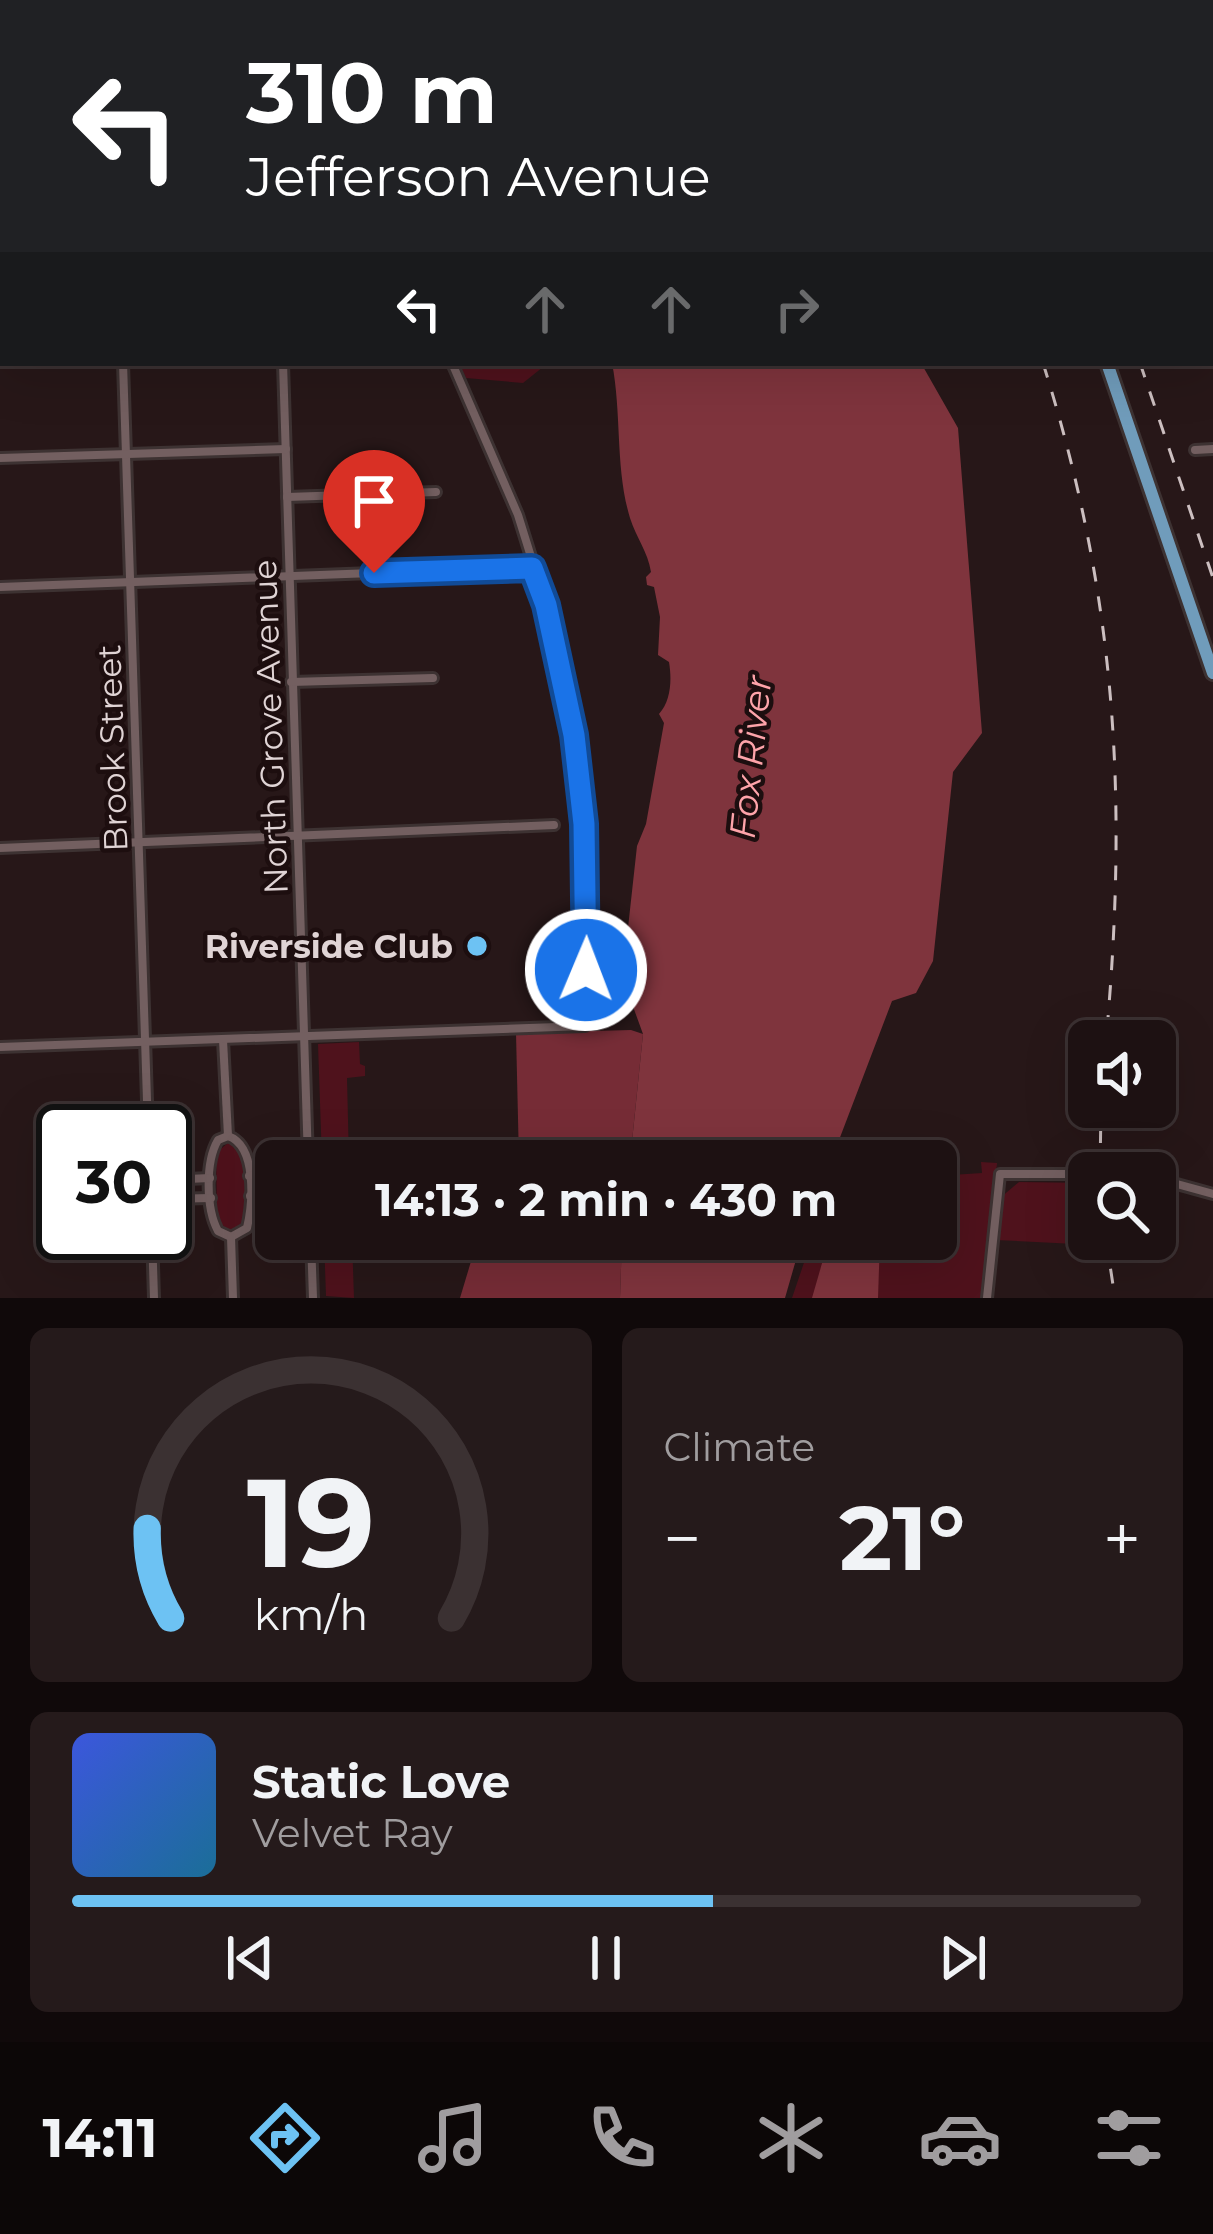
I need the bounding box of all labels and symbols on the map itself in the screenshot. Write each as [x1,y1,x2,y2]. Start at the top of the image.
pin [323,450,425,573]
street label: North Grove Avenue [244,559,296,895]
street label: Brook Street [88,644,136,852]
water label: Fox River [720,672,781,841]
position arrow [523,907,649,1033]
place label: Riverside Club [205,926,453,966]
marker: Riverside Club [464,933,490,959]
speed limit sign: 30 [36,1104,192,1260]

